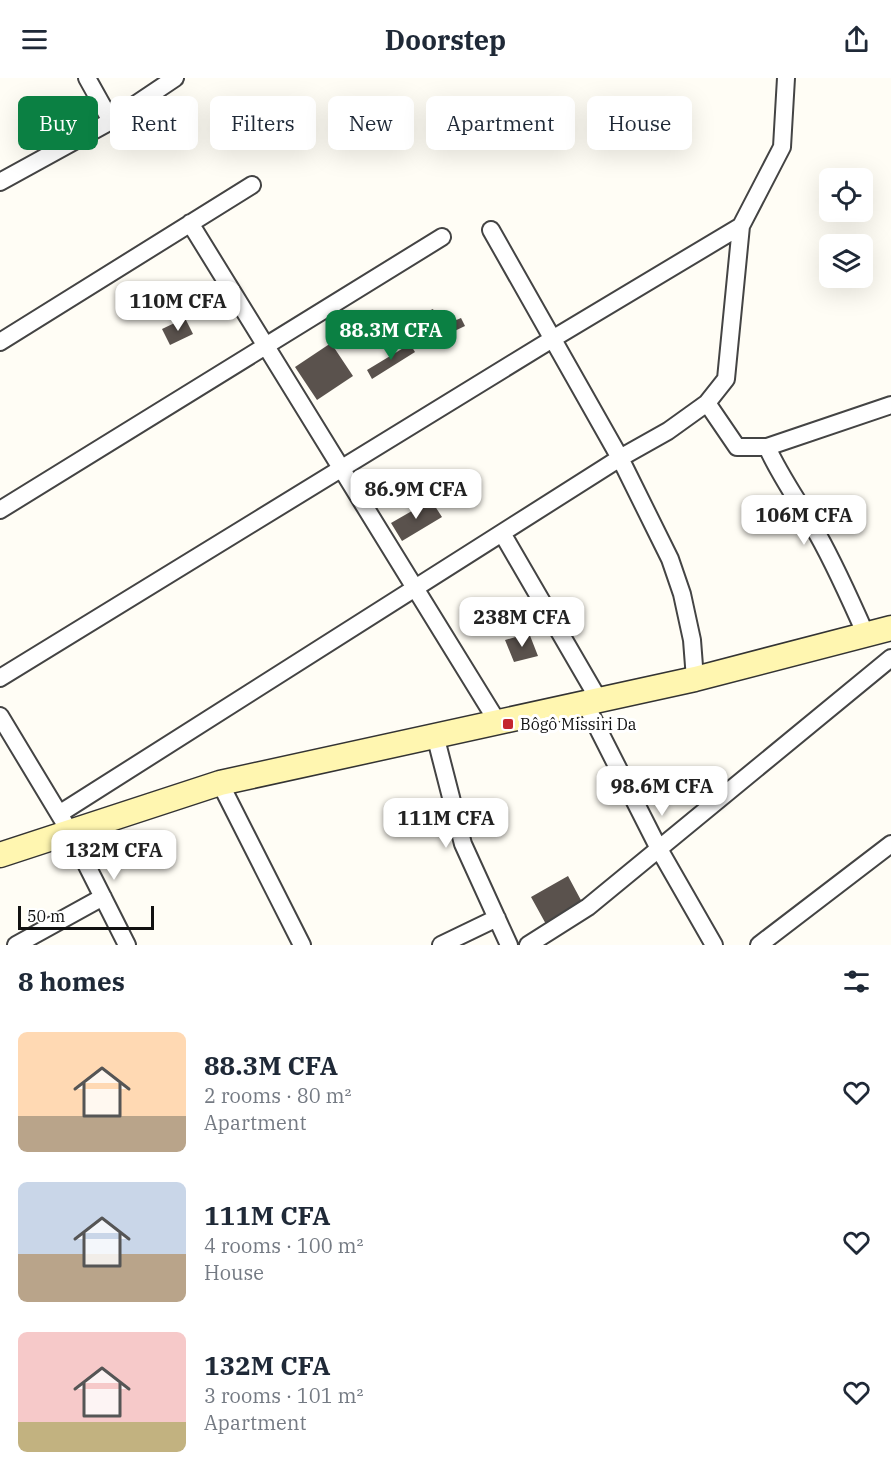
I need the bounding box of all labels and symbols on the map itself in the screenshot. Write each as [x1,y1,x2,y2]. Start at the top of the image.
pin: 110M CFA [116,281,240,332]
pin: 88.3M CFA [322,310,460,361]
pin: 86.9M CFA [347,469,485,520]
pin: 106M CFA [742,495,866,546]
pin: 238M CFA [460,597,584,648]
place label: Bôgô Missiri Da [520,714,637,734]
marker: Bôgô Missiri Da [501,717,515,731]
pin: 98.6M CFA [593,766,731,817]
pin: 111M CFA [384,798,508,849]
pin: 132M CFA [52,830,176,881]
scale bar [18,903,154,930]

